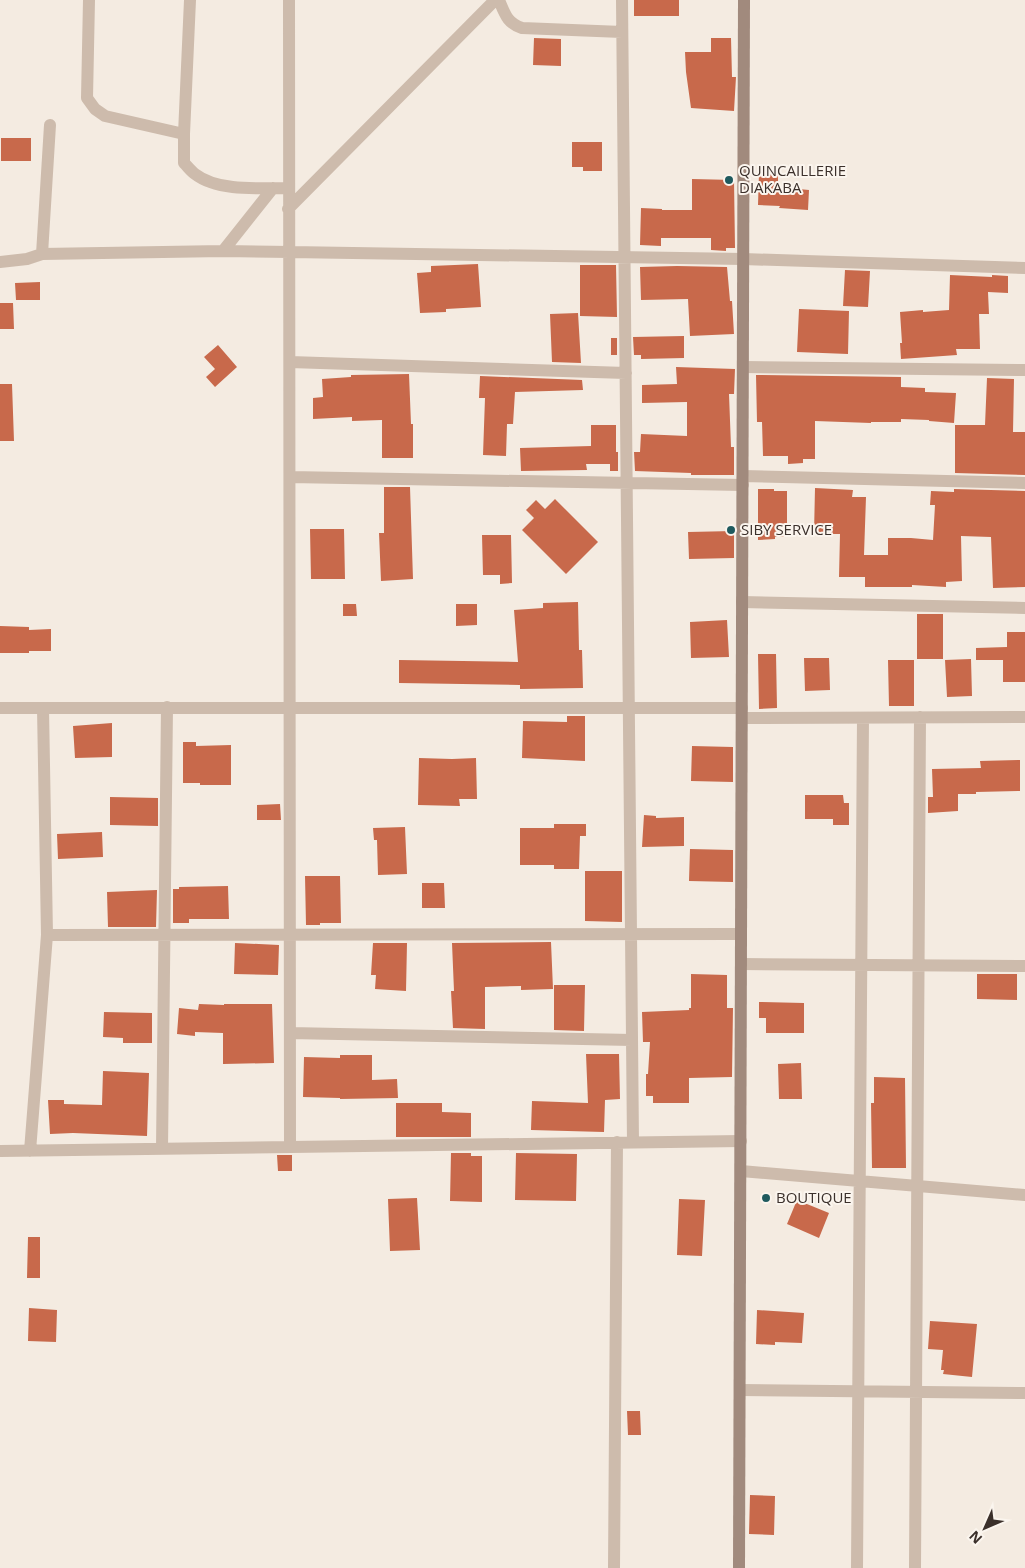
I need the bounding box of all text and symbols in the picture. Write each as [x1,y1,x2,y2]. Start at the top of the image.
place label: QUINCAILLERIE DIAKABA [739,160,846,197]
marker: QUINCAILLERIE DIAKABA [723,174,735,186]
place label: SIBY SERVICE [741,519,832,539]
marker: SIBY SERVICE [725,524,737,536]
place label: BOUTIQUE [776,1187,852,1207]
marker: BOUTIQUE [760,1192,772,1204]
north arrow [960,1503,1010,1553]
text: N [965,1527,986,1548]

